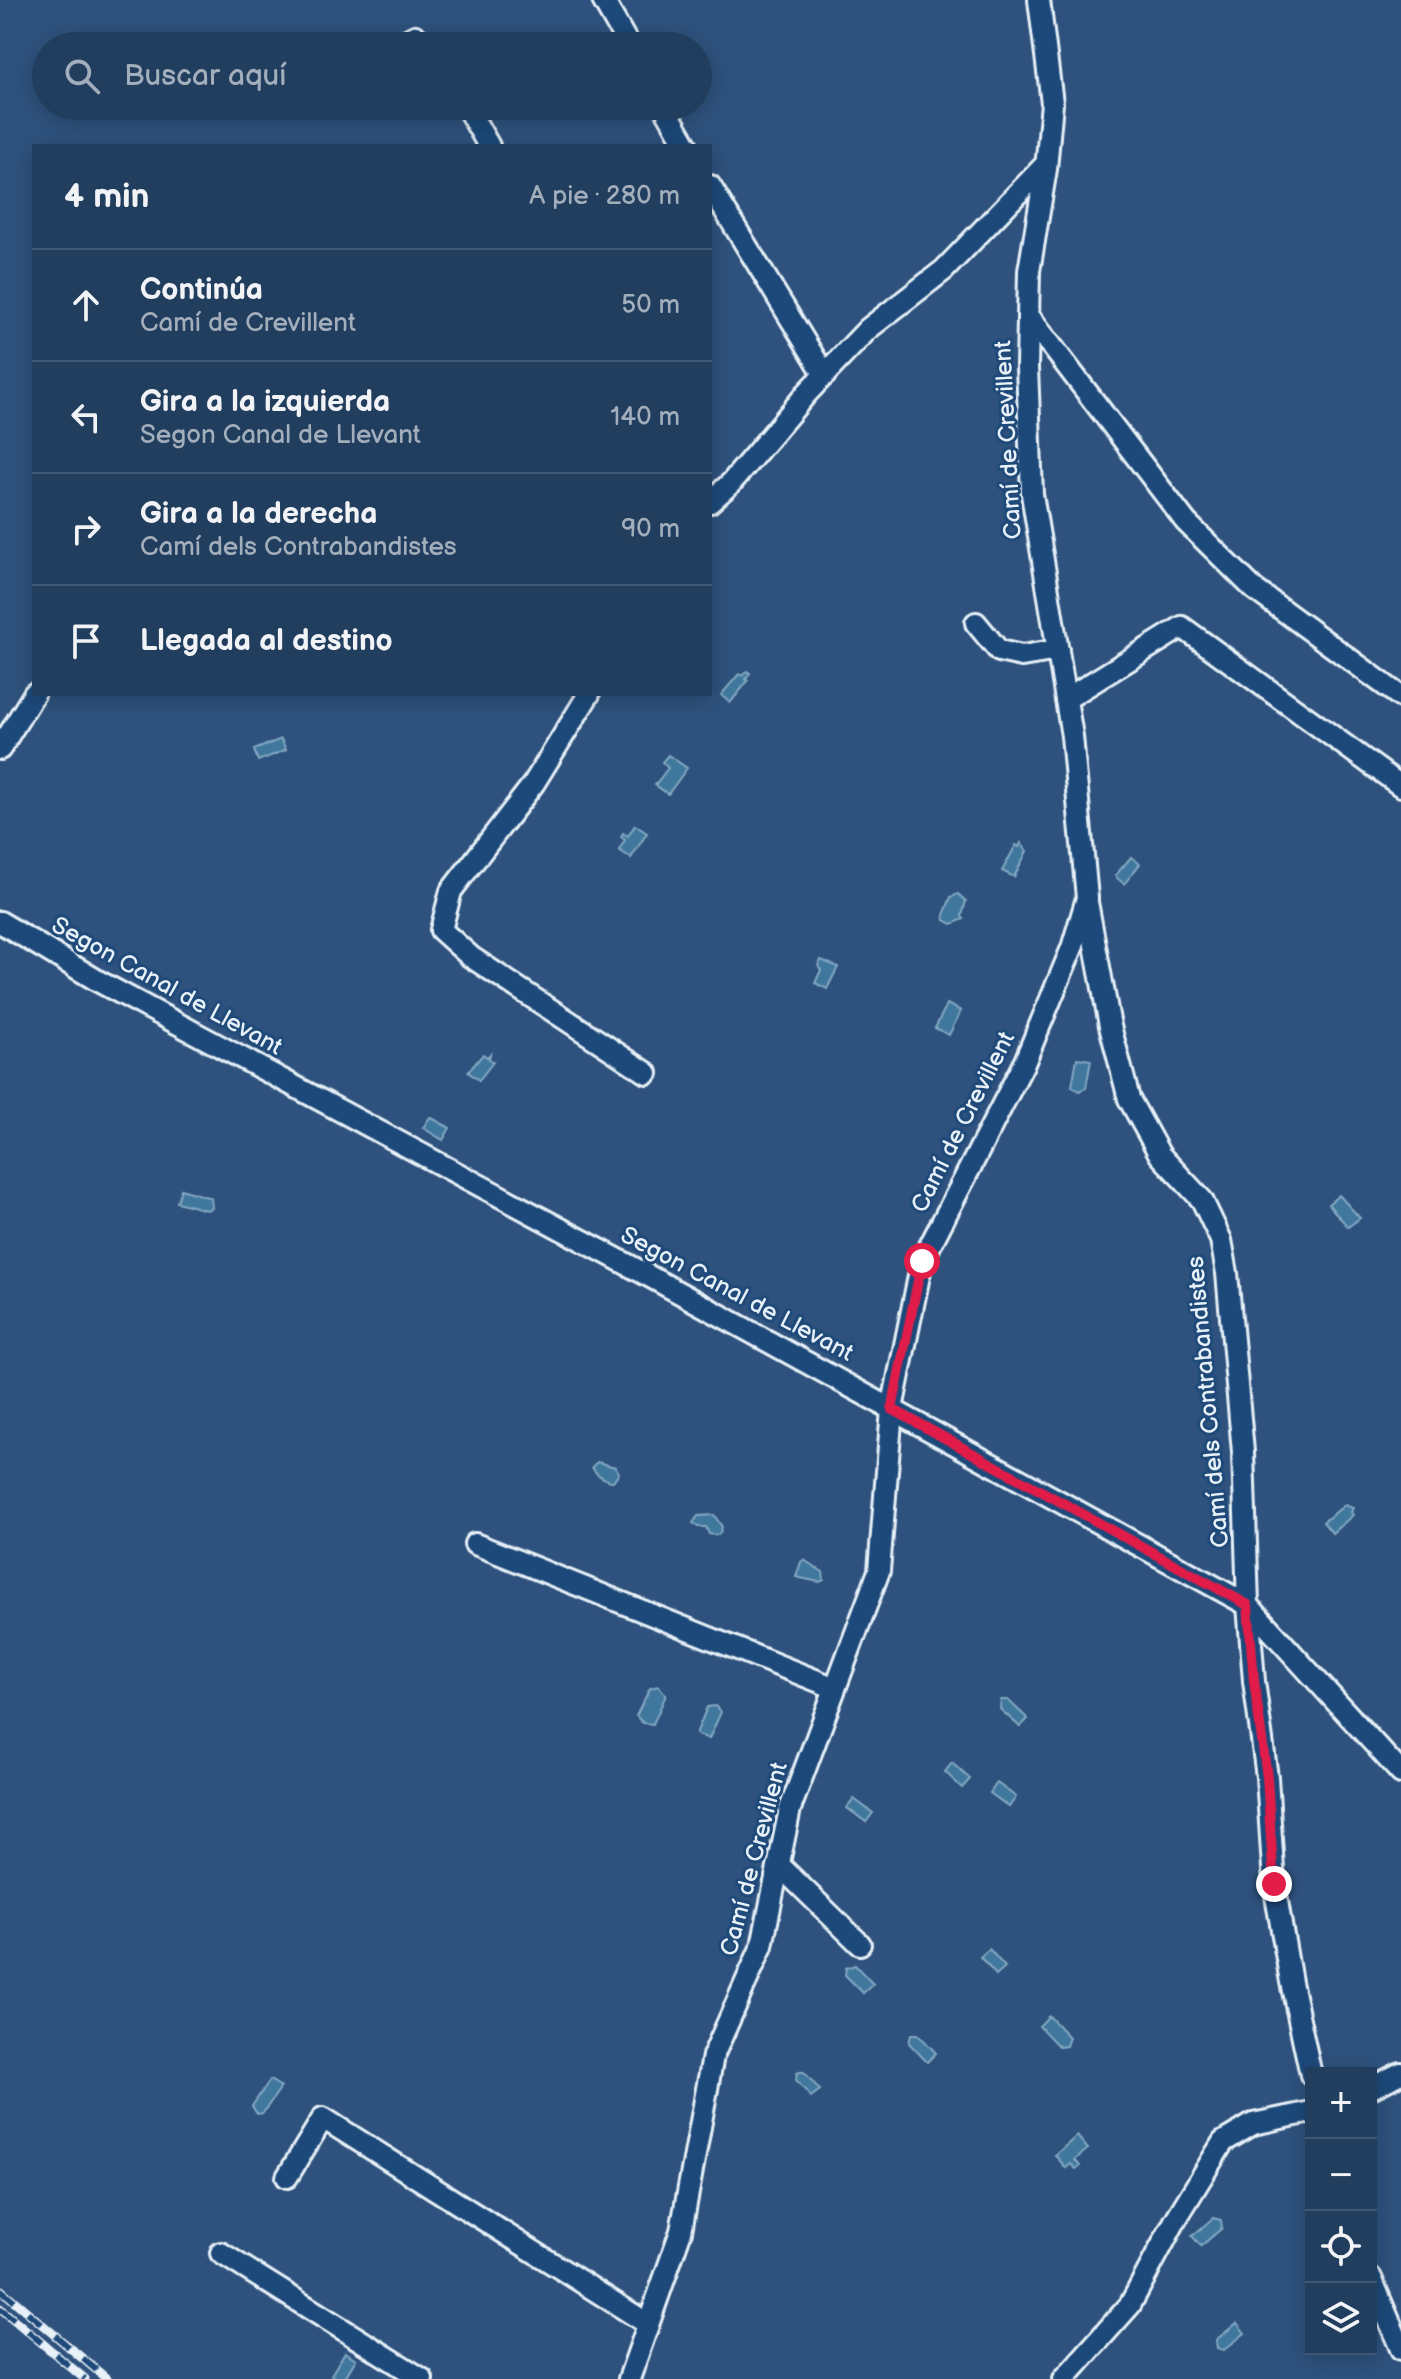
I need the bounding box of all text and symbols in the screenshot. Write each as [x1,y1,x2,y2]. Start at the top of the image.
search box [32,32,712,120]
icon: search [60,54,104,98]
text: Buscar aquí [124,58,286,94]
text: 4 min [64,176,150,217]
text: A pie · 280 m [529,181,680,212]
text: Continúa [140,272,263,308]
icon: ahead [64,283,108,327]
text: 50 m [621,290,680,321]
text: Camí de Crevillent [140,308,356,339]
street label: Camí de Crevillent [988,339,1028,540]
text: Gira a la izquierda [140,384,390,420]
icon: left [64,395,108,439]
text: 140 m [610,402,680,433]
text: Segon Canal de Llevant [140,420,421,451]
text: Gira a la derecha [140,496,377,532]
icon: right [64,507,108,551]
text: 90 m [621,514,680,545]
text: Camí dels Contrabandistes [140,532,457,563]
icon: arrive [64,619,108,663]
text: Llegada al destino [140,623,393,659]
street label: Segon Canal de Llevant [47,910,288,1062]
street label: Camí de Crevillent [905,1026,1021,1217]
street label: Segon Canal de Llevant [616,1220,859,1368]
route start [904,1243,940,1279]
street label: Camí dels Contrabandistes [1181,1255,1235,1549]
street label: Camí de Crevillent [714,1758,794,1959]
route end [1256,1866,1292,1902]
map controls [1305,2067,1377,2355]
button: + [1305,2067,1377,2139]
button: − [1305,2139,1377,2211]
button: locate [1305,2211,1377,2283]
button: layers [1305,2283,1377,2355]

